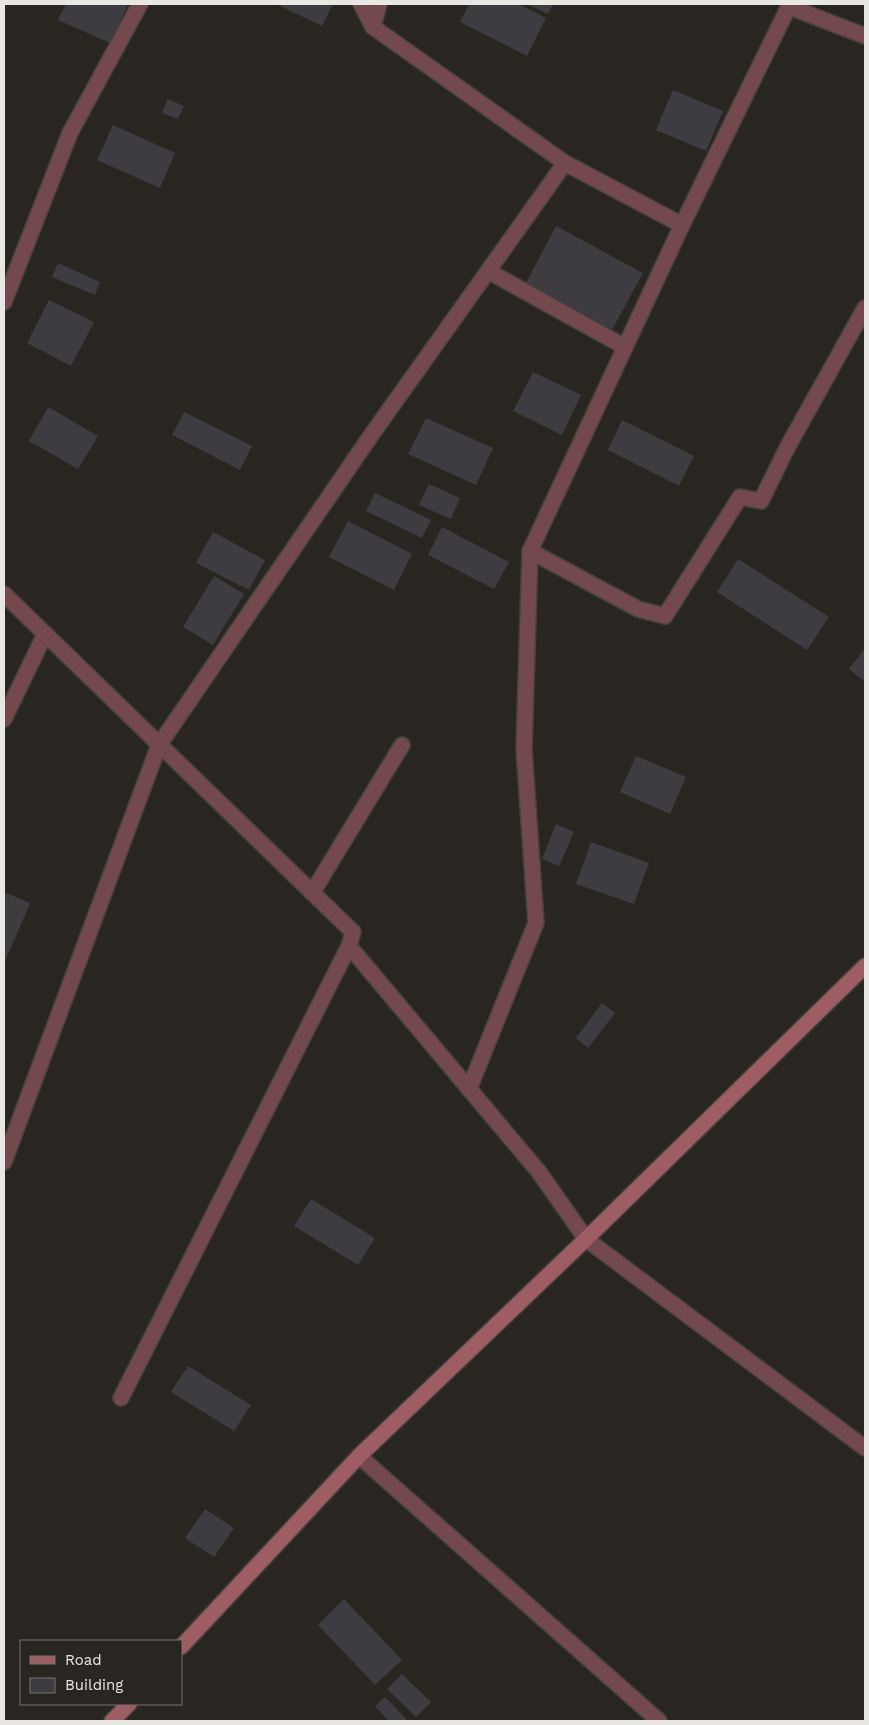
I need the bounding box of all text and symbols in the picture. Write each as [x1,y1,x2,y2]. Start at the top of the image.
legend [20,1640,182,1705]
text: Road [65,1651,102,1669]
text: Building [65,1676,123,1694]

